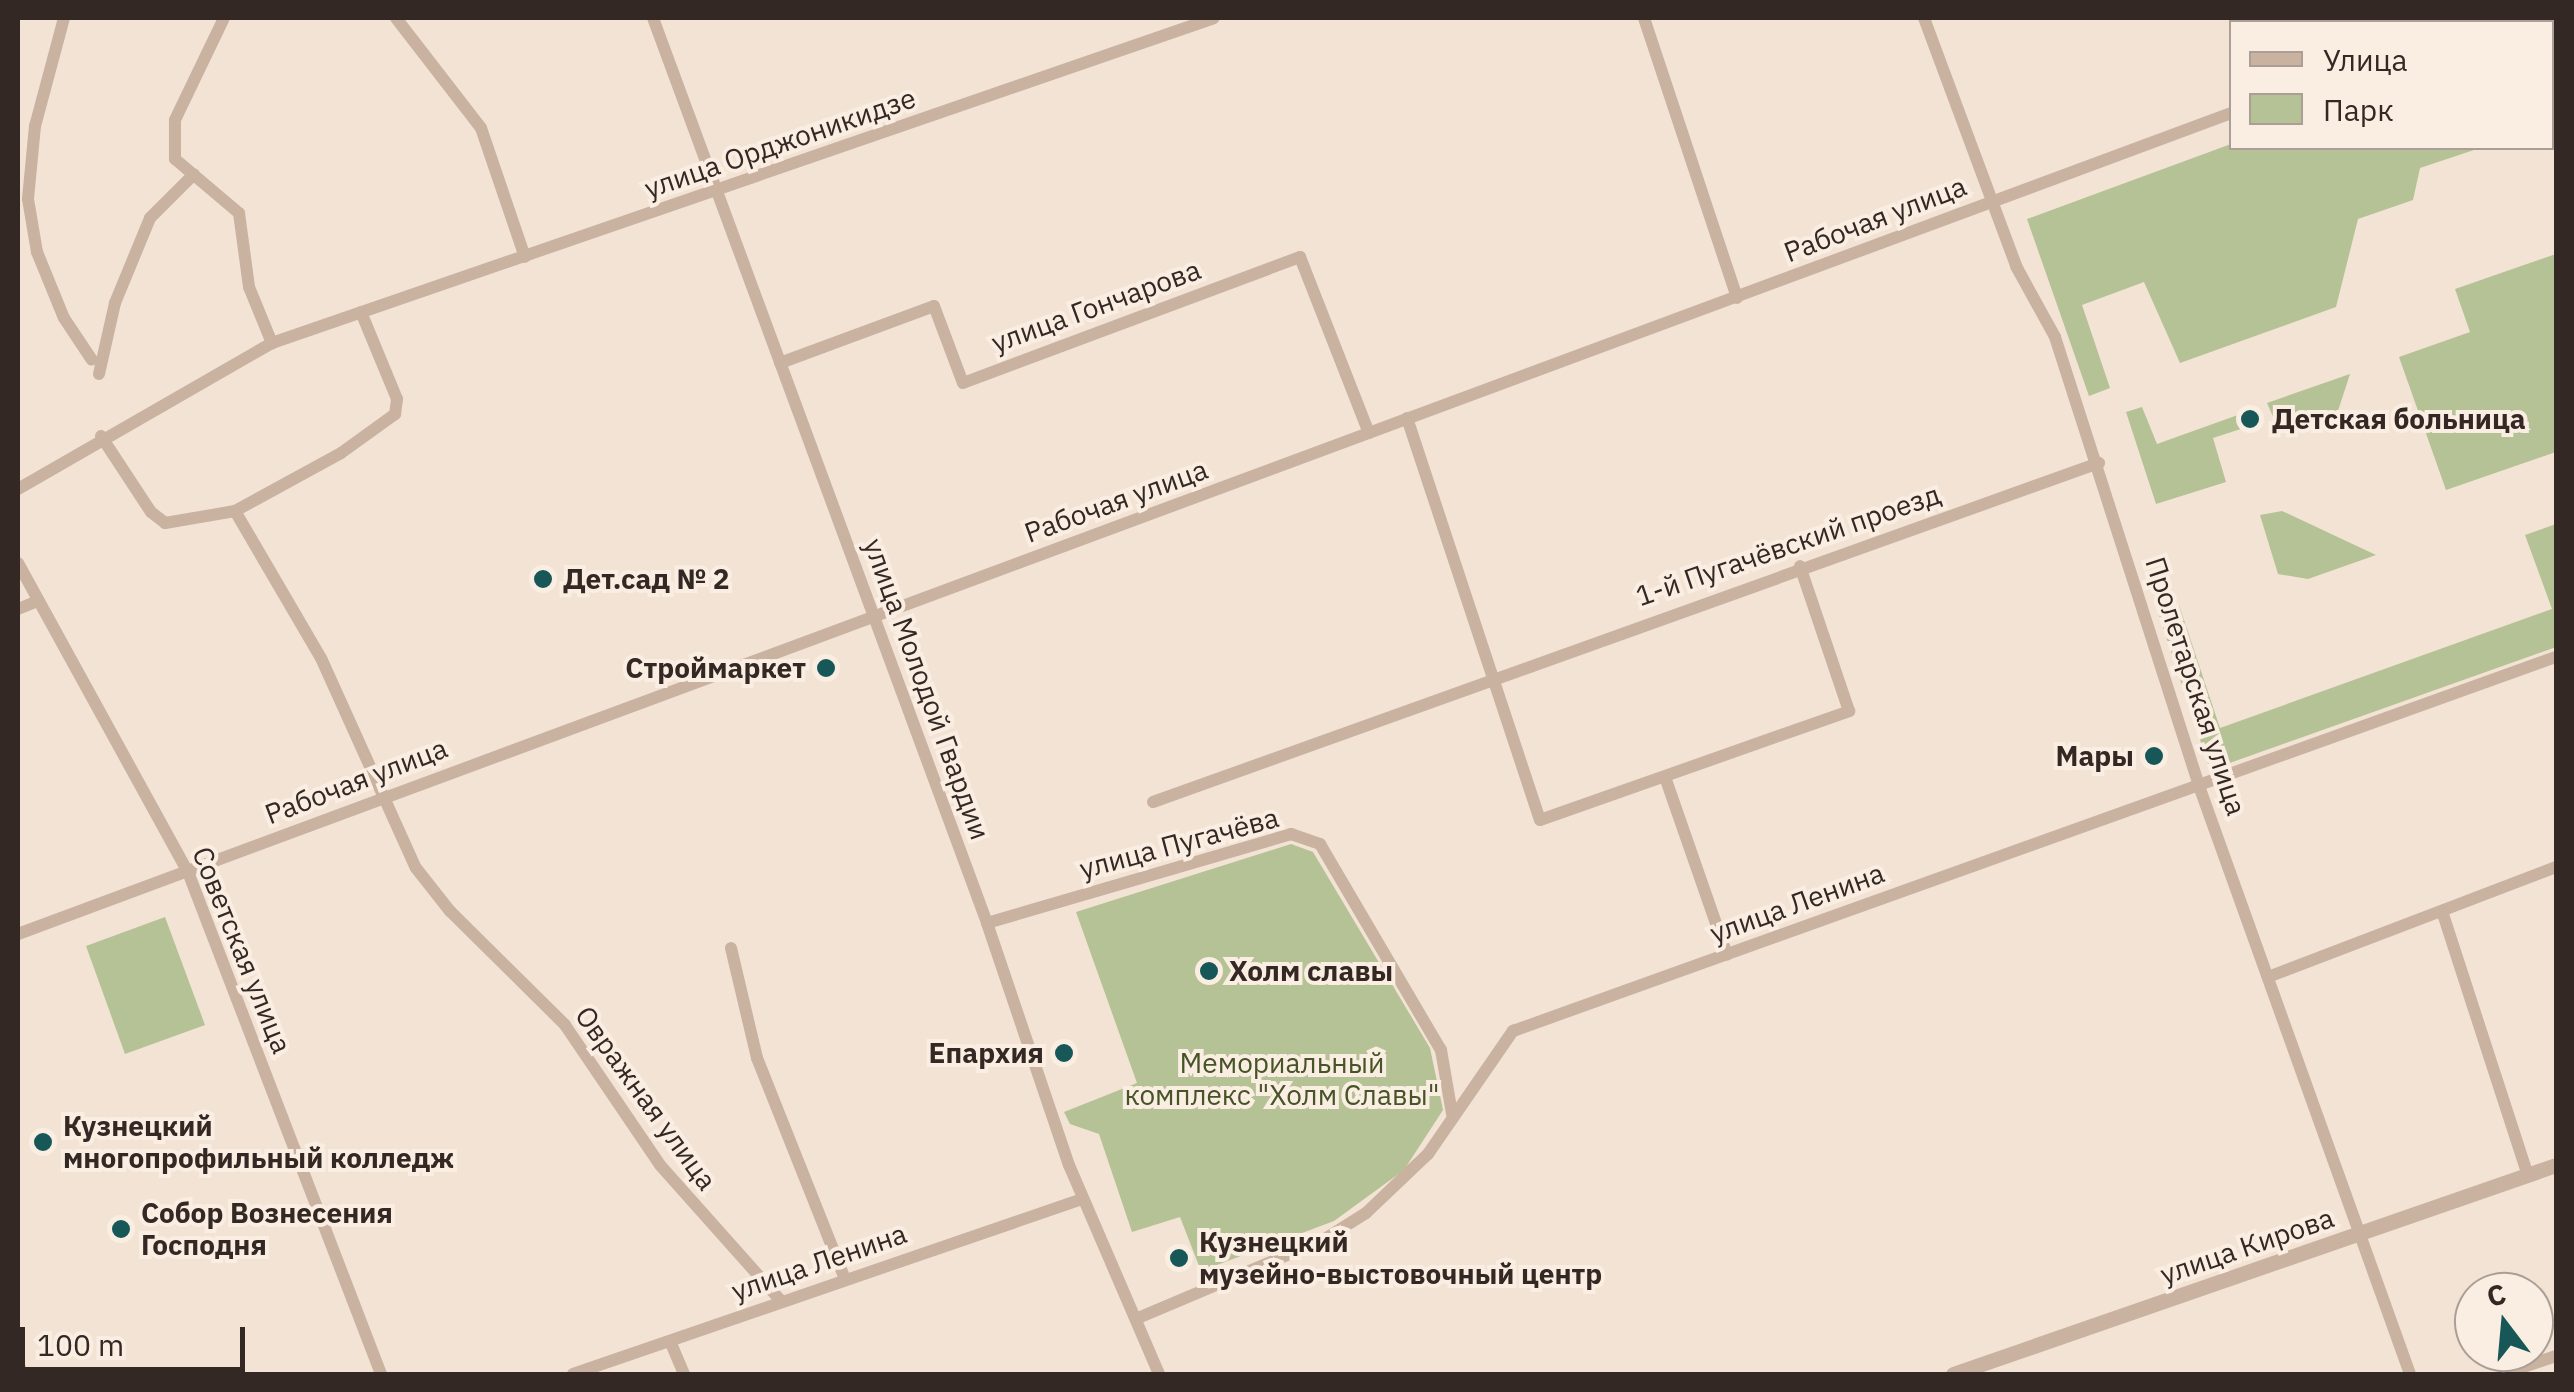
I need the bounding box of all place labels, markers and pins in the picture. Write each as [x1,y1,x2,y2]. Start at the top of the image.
place label: Детская больница [2272,402,2526,436]
marker: Детская больница [2237,406,2263,432]
place label: Дет.сад № 2 [563,562,730,596]
marker: Дет.сад № 2 [532,568,554,590]
place label: Строймаркет [625,651,806,685]
marker: Строймаркет [815,657,837,679]
place label: Мары [2055,739,2134,773]
marker: Мары [2143,745,2165,767]
place label: Холм славы [1229,954,1393,988]
marker: Холм славы [1198,960,1220,982]
place label: Епархия [929,1036,1044,1070]
marker: Епархия [1053,1042,1075,1064]
place label: Кузнецкий многопрофильный колледж [63,1109,454,1175]
marker: Кузнецкий многопрофильный колледж [32,1131,54,1153]
place label: Собор Вознесения Господня [141,1196,393,1262]
marker: Собор Вознесения Господня [110,1218,132,1240]
place label: Кузнецкий музейно-выстовочный центр [1199,1225,1602,1291]
marker: Кузнецкий музейно-выстовочный центр [1168,1247,1190,1269]

